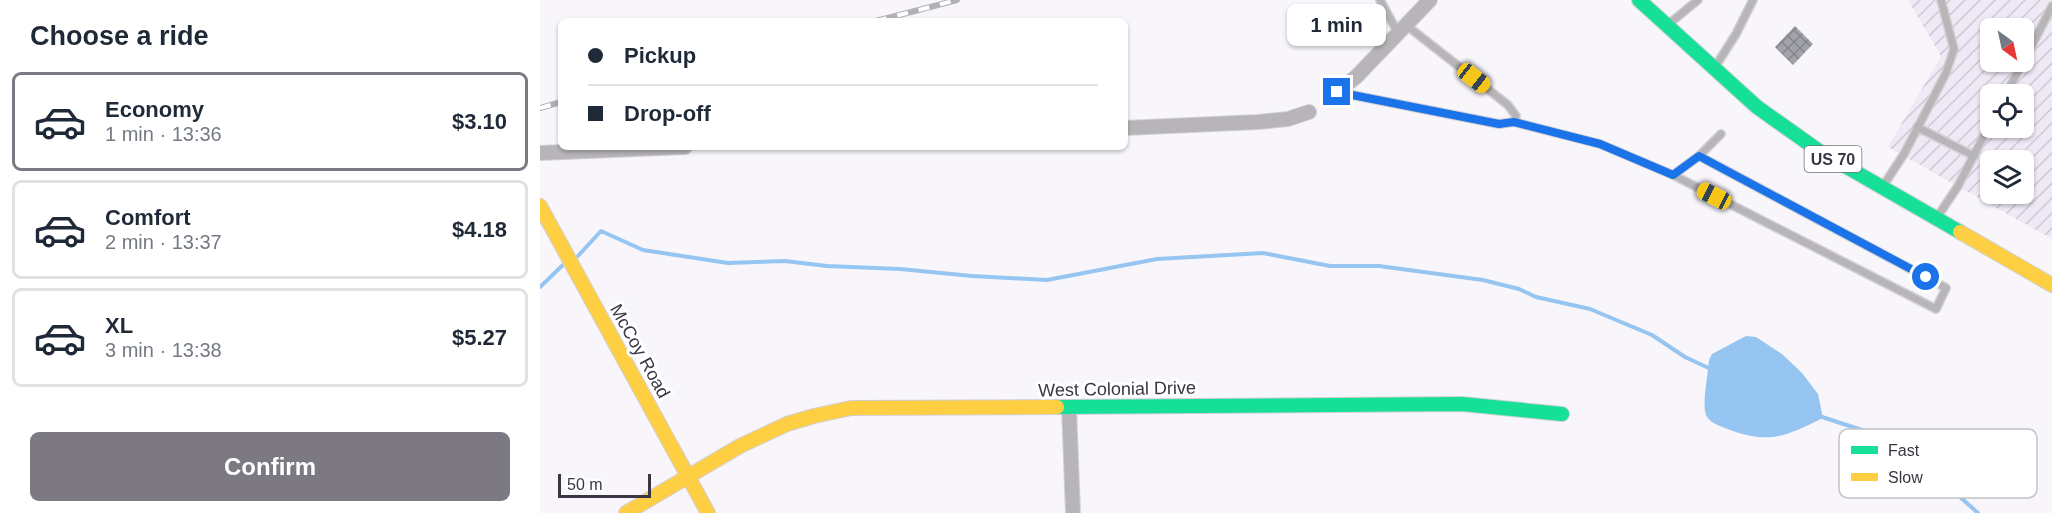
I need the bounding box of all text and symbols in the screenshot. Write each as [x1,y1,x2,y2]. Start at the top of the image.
callout: 1 min [1288,5,1386,47]
text: 1 min [1310,14,1363,36]
north arrow [1980,18,2034,72]
map controls [1980,18,2034,204]
text: Choose a ride [30,21,209,51]
text: Pickup [624,43,696,68]
car [1454,60,1494,96]
route end [1323,78,1350,105]
button: locate [1980,84,2034,138]
icon: car [33,95,87,149]
text: Economy [105,97,204,122]
text: Drop-off [624,101,711,126]
text: $3.10 [452,109,507,134]
text: 1 min · 13:36 [105,123,222,145]
road number: US 70 [1804,146,1862,172]
button: layers [1980,150,2034,204]
car [1694,180,1734,212]
icon: car [33,203,87,257]
text: Comfort [105,205,191,230]
text: $4.18 [452,217,507,242]
text: 2 min · 13:37 [105,231,222,253]
route start [1912,263,1939,290]
street label: McCoy Road [606,301,674,401]
icon: car [33,311,87,365]
text: XL [105,313,133,338]
text: $5.27 [452,325,507,350]
text: 3 min · 13:38 [105,339,222,361]
street label: West Colonial Drive [1038,378,1196,400]
legend [1839,429,2037,498]
button: Confirm [30,432,510,501]
text: Fast [1888,442,1920,459]
text: Slow [1888,469,1923,486]
scale bar [558,471,651,498]
text: 50 m [567,476,603,493]

